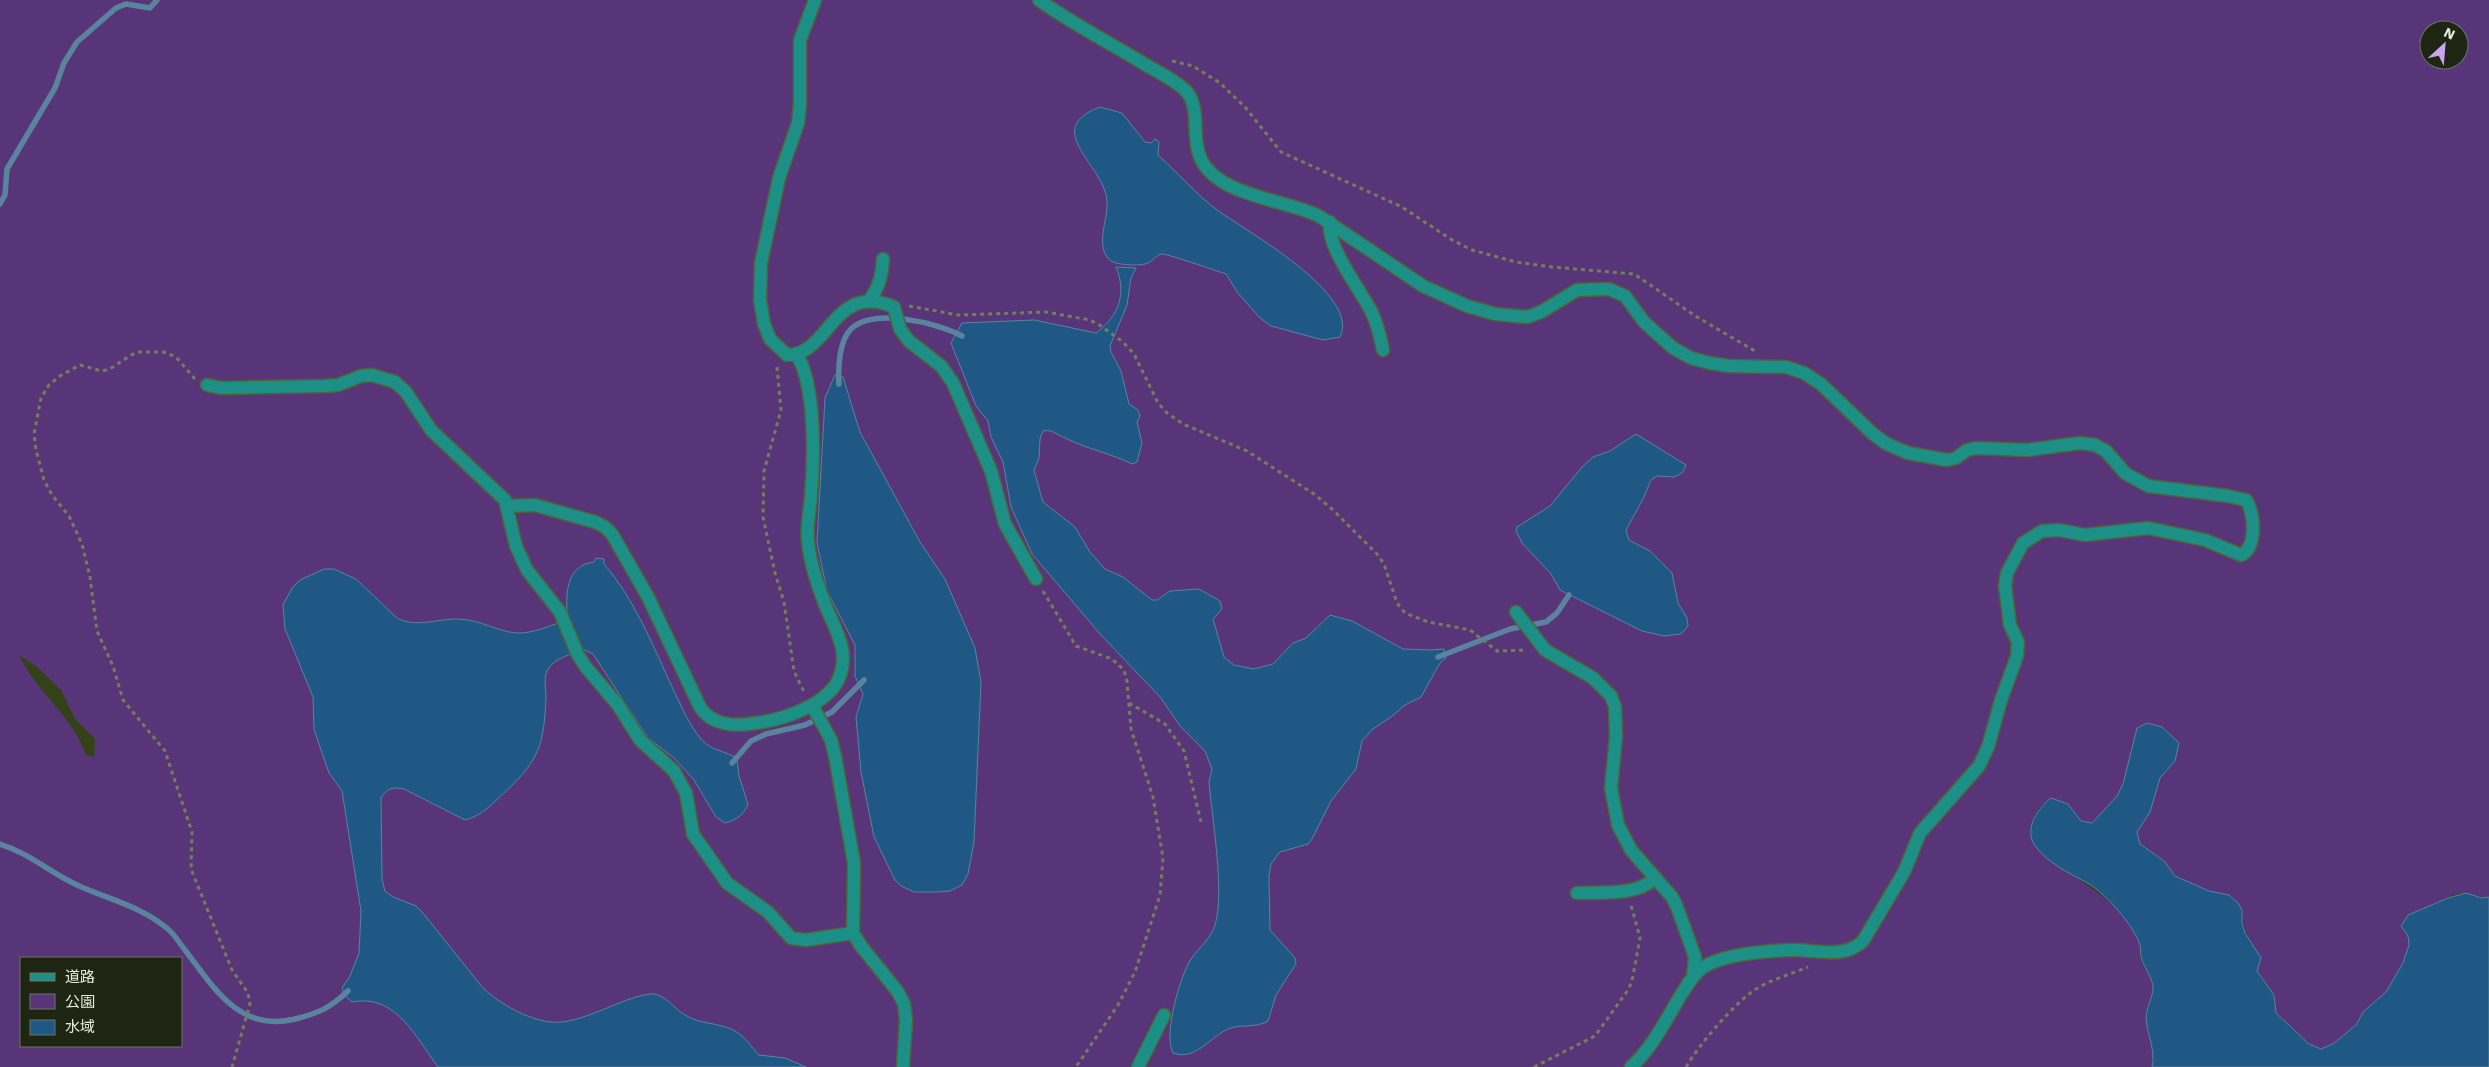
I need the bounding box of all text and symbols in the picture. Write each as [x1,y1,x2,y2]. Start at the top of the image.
north arrow [2419,20,2469,70]
text: N [2442,24,2458,43]
legend [20,957,182,1047]
text: 道路 [65,968,95,986]
text: 公園 [65,993,95,1011]
text: 水域 [65,1018,95,1036]

